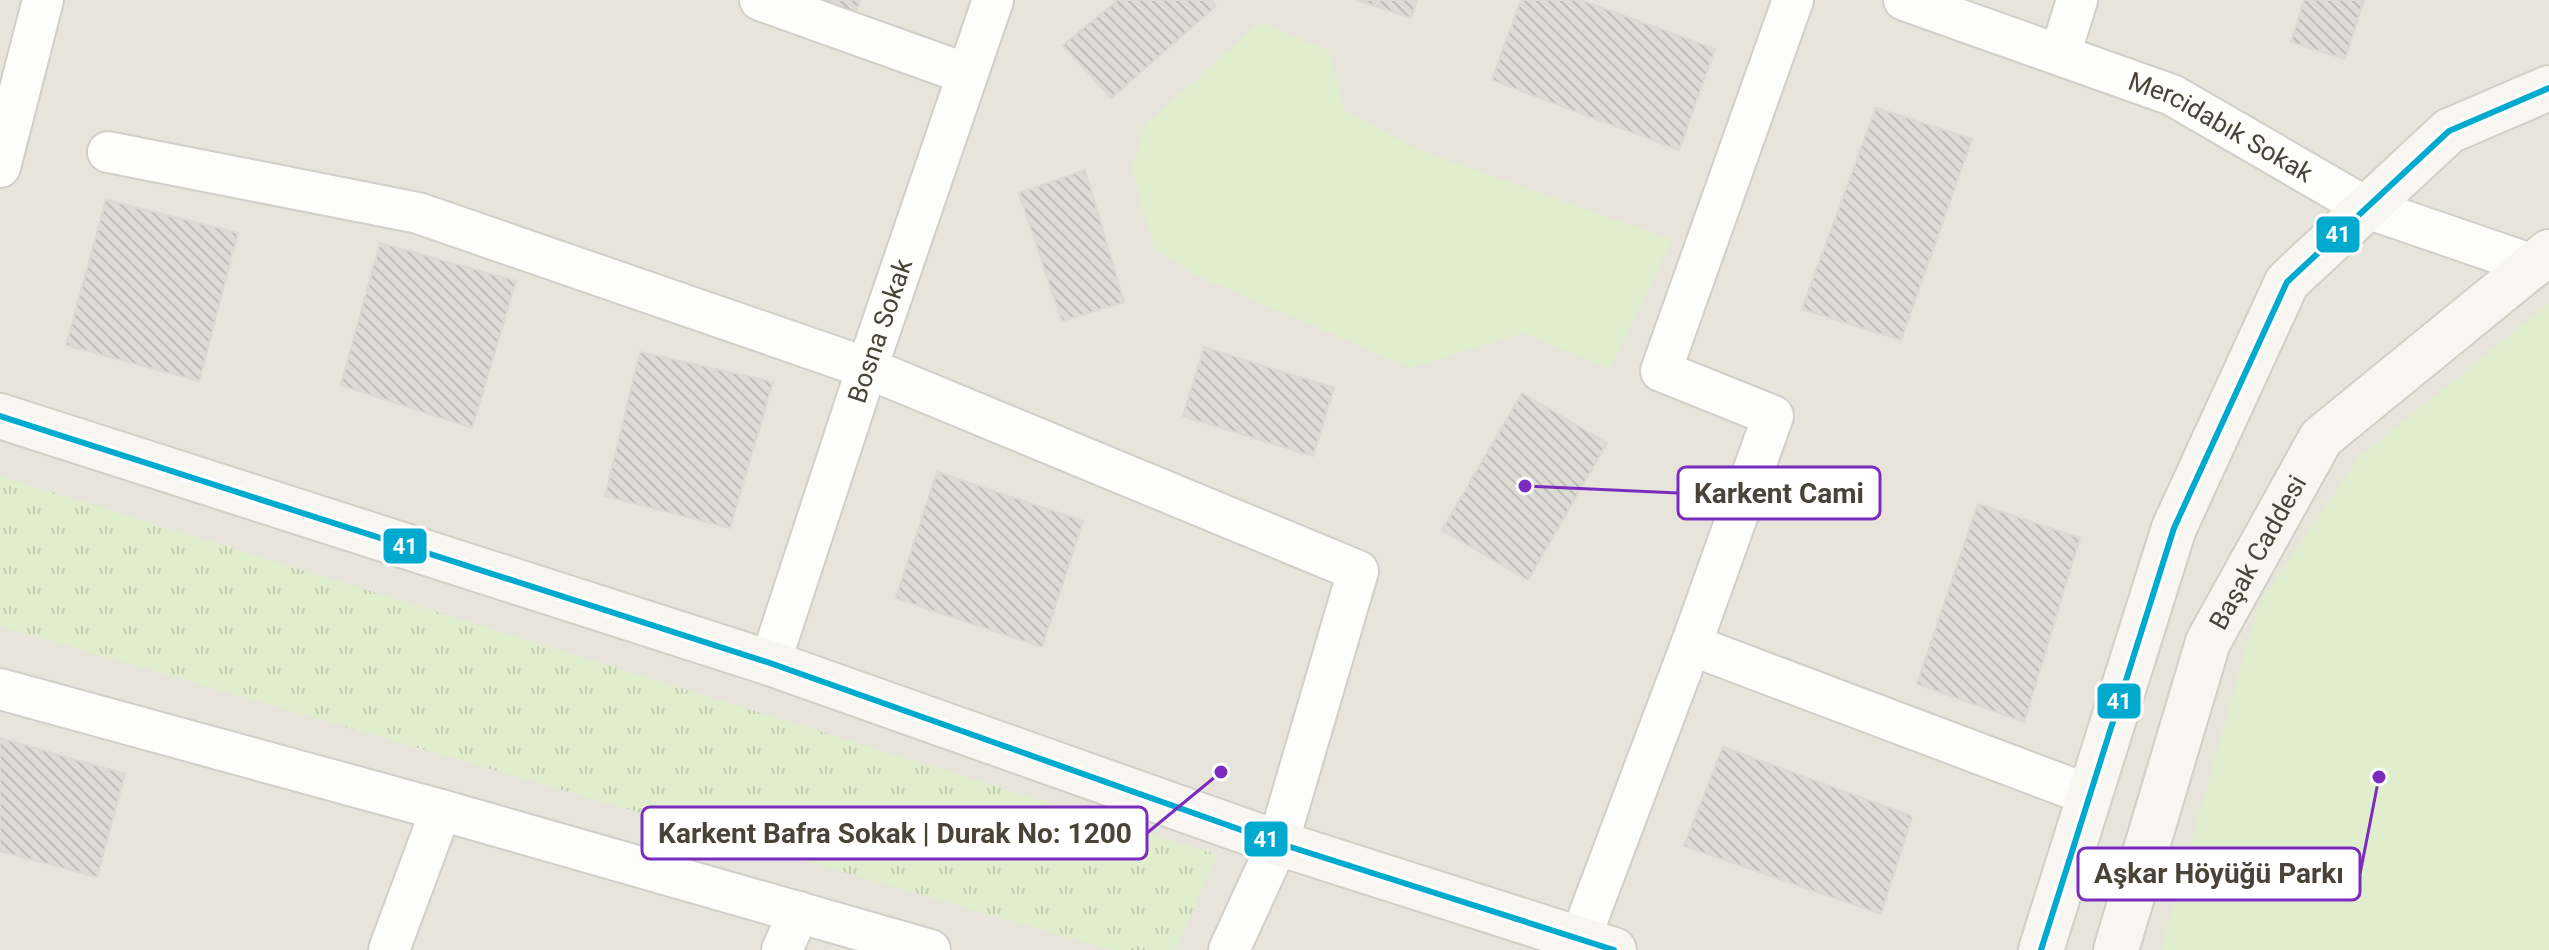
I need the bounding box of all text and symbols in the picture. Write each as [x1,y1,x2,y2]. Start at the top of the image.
street label: Mercidabık Sokak [2125,66,2319,189]
line badge: 41 [2315,215,2361,254]
text: 41 [2325,222,2351,247]
street label: Bosna Sokak [842,254,919,407]
callout: Karkent Cami [1678,467,1880,519]
street label: Başak Caddesi [2203,470,2312,635]
text: Karkent Cami [1694,477,1864,510]
line badge: 41 [382,527,428,565]
text: 41 [392,534,418,559]
line badge: 41 [2096,682,2142,720]
text: 41 [2106,689,2132,714]
callout: Karkent Bafra Sokak | Durak No: 1200 [642,807,1147,859]
text: Karkent Bafra Sokak | Durak No: 1200 [658,817,1132,850]
line badge: 41 [1243,820,1289,858]
text: 41 [1253,827,1279,852]
callout: Aşkar Höyüğü Parkı [2078,848,2360,900]
text: Aşkar Höyüğü Parkı [2094,857,2344,890]

